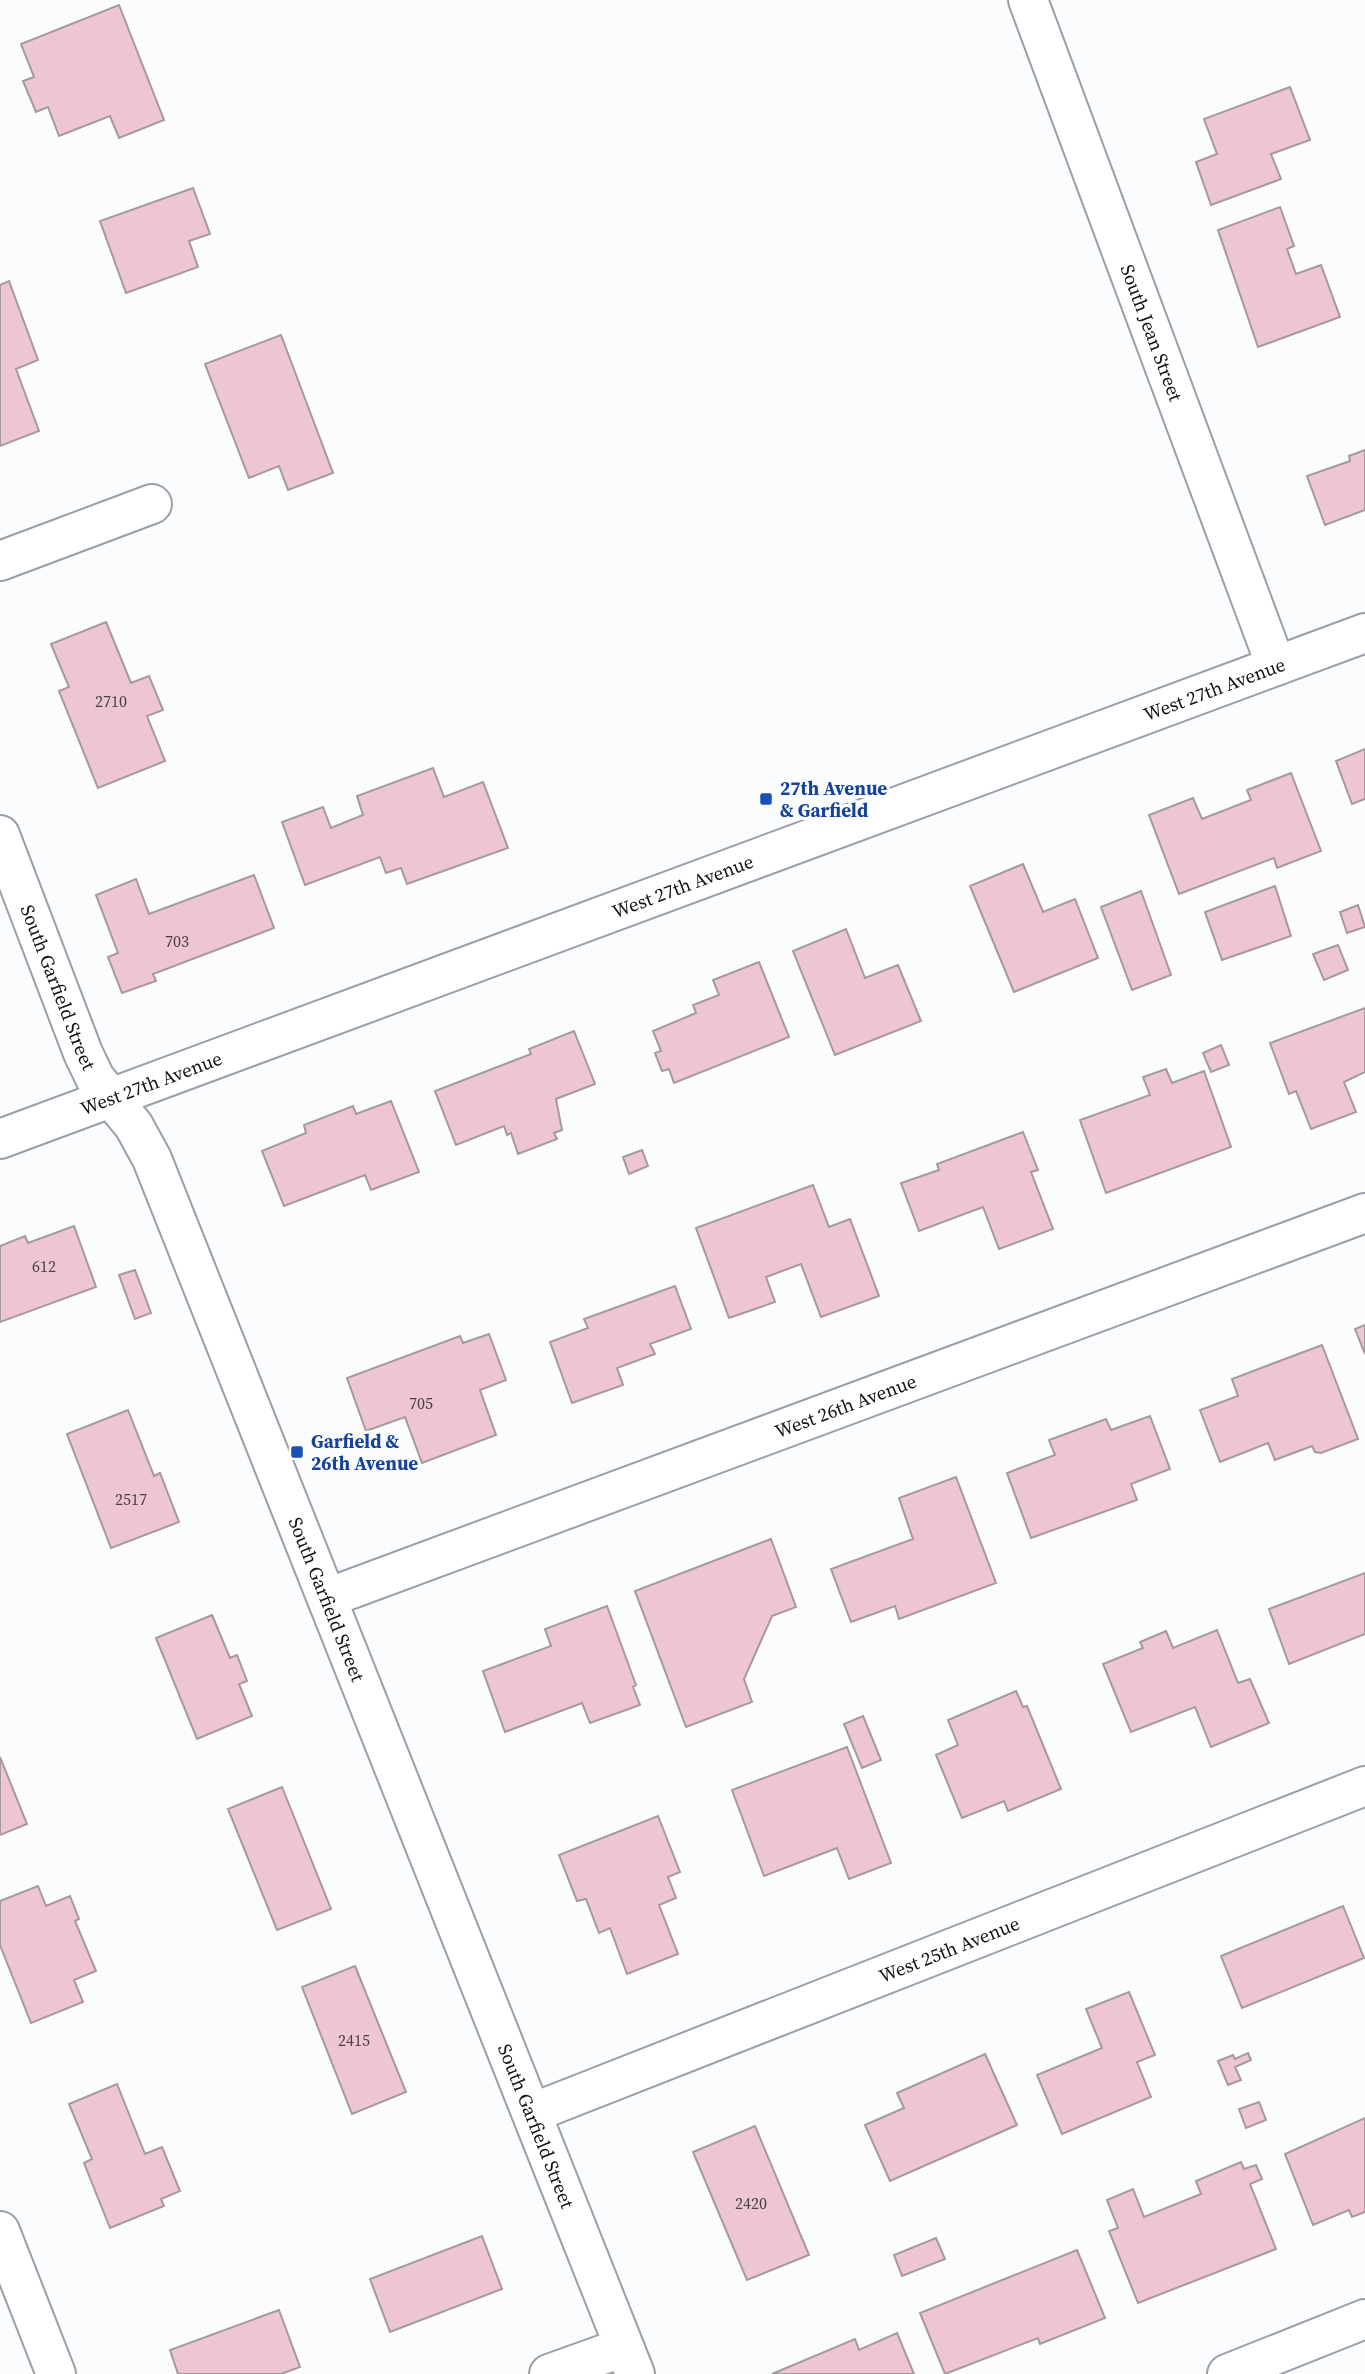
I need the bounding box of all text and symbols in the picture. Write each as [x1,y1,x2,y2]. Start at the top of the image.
street label: South Jean Street [1115,261,1189,405]
street label: West 27th Avenue [1140,651,1289,727]
house number: 2710 [95,690,127,712]
place label: 27th Avenue & Garfield [780,775,887,823]
marker: 27th Avenue & Garfield [758,791,774,807]
street label: West 27th Avenue [608,848,757,924]
street label: South Garfield Street [15,901,102,1075]
house number: 703 [165,930,189,952]
street label: West 27th Avenue [77,1045,225,1121]
house number: 612 [32,1255,56,1277]
street label: West 26th Avenue [771,1368,920,1444]
house number: 705 [409,1392,433,1414]
place label: Garfield & 26th Avenue [311,1428,418,1476]
marker: Garfield & 26th Avenue [289,1444,305,1460]
house number: 2517 [115,1488,147,1510]
street label: South Garfield Street [283,1513,372,1686]
street label: West 25th Avenue [875,1910,1023,1989]
house number: 2415 [338,2029,370,2051]
street label: South Garfield Street [492,2040,581,2213]
house number: 2420 [735,2192,767,2214]

